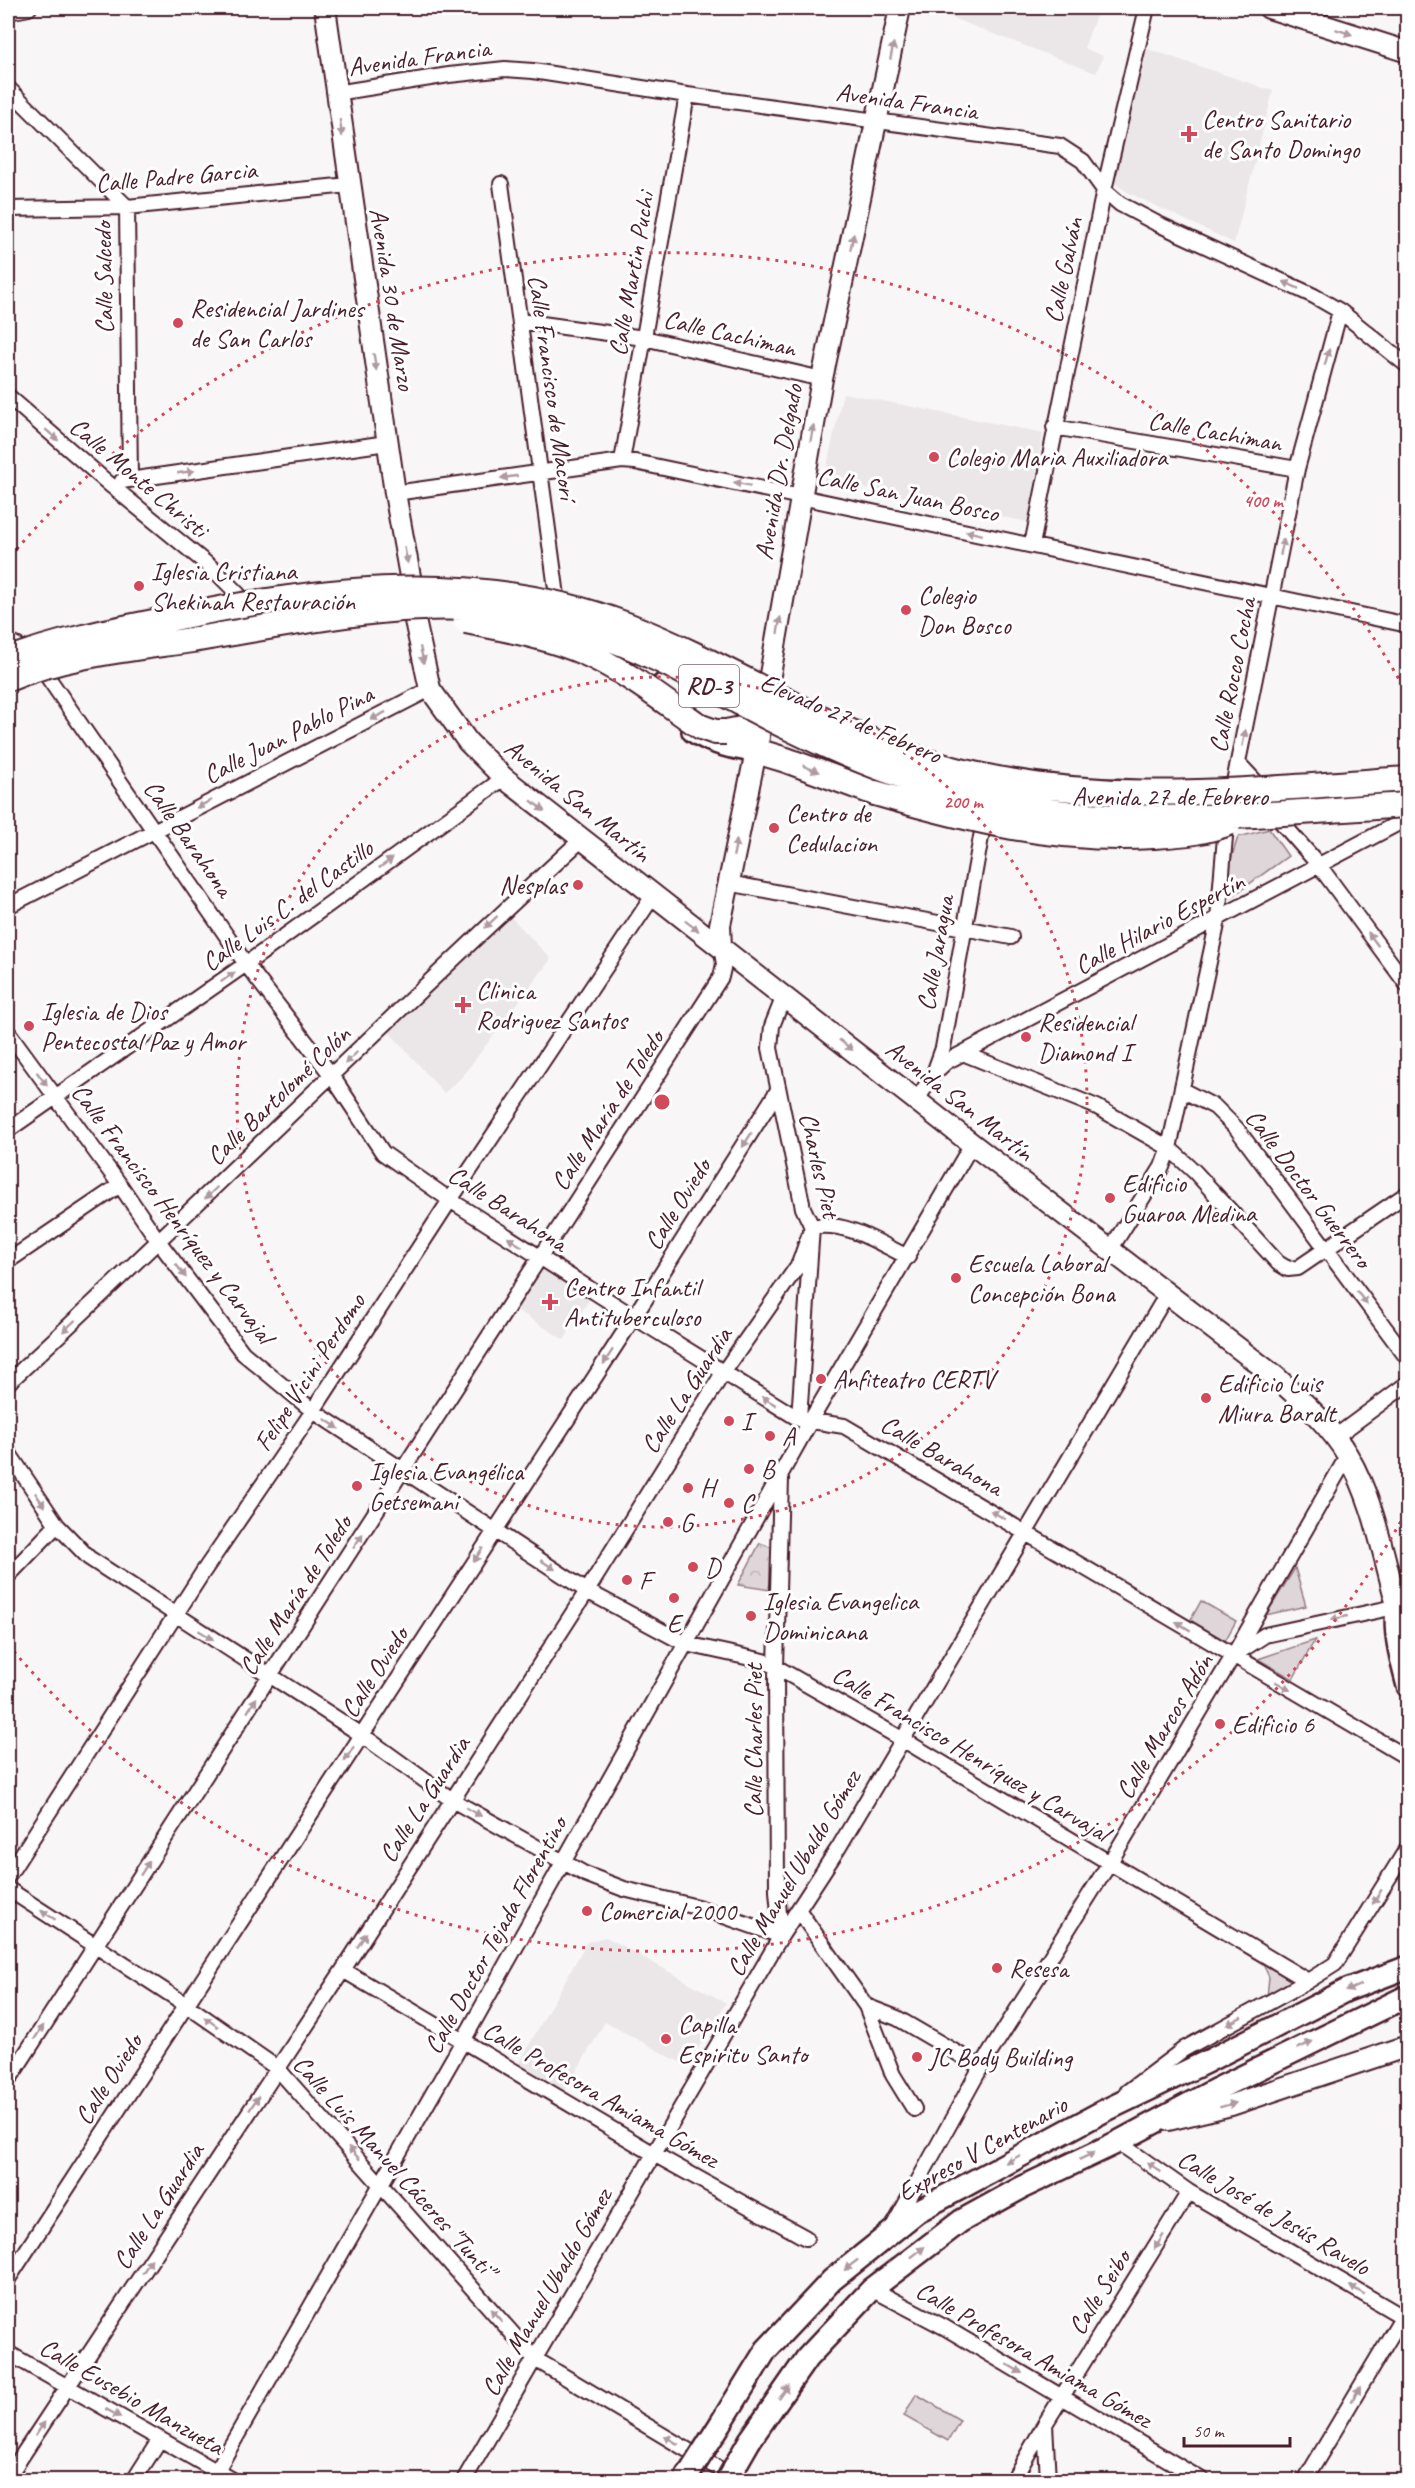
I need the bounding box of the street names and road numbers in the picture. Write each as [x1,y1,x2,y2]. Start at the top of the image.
street label: Avenida Francia [346,31,494,84]
street label: Avenida Francia [834,75,982,128]
street label: Calle Padre Garcia [94,153,260,200]
street label: Calle Martin Puchi [601,187,663,358]
street label: Avenida 30 de Marzo [362,206,423,394]
street label: Calle Galván [1036,213,1091,326]
street label: Calle Salcedo [86,219,121,334]
street label: Calle Francisco de Macorí [520,273,585,507]
street label: Calle Cachiman [660,302,801,365]
street label: Avenida Dr. Delgado [747,380,810,562]
street label: Calle Cachiman [1146,404,1286,460]
street label: Calle Monte Christi [63,410,217,547]
street label: Calle San Juan Bosco [814,459,1004,530]
street label: Calle Rocco Cocha [1201,593,1264,755]
road number: RD-3 [679,665,739,707]
street label: Elevado 27 de Febrero [755,665,948,772]
street label: Calle Juan Pablo Pina [198,677,380,791]
street label: Avenida San Martín [498,731,659,870]
street label: Calle Barahona [136,773,242,905]
street label: Avenida 27 de Febrero [1072,780,1270,813]
street label: Calle Luis C. del Castillo [195,831,381,979]
street label: Calle Hilario Espertín [1069,864,1251,982]
street label: Calle Jaragua [909,891,962,1013]
street label: Calle Bartolomé Colón [199,1017,358,1172]
street label: Calle María de Toledo [543,1022,673,1197]
street label: Avenida San Martín [879,1032,1041,1169]
street label: Calle Francisco Henríquez y Carvajal [64,1077,284,1353]
street label: Calle Doctor Guerrero [1238,1102,1381,1277]
street label: Charles Piet [791,1109,848,1223]
street label: Calle Oviedo [637,1150,720,1256]
street label: Calle Barahona [442,1158,575,1260]
street label: Felipe Vicini Perdomo [246,1286,374,1457]
street label: Calle La Guardia [633,1320,740,1460]
street label: Calle Barahona [875,1407,1011,1505]
street label: Calle María de Toledo [231,1507,361,1682]
street label: Calle Oviedo [333,1618,417,1724]
street label: Calle Marcos Adón [1108,1647,1221,1805]
street label: Calle Francisco Henríquez y Carvajal [826,1658,1119,1852]
street label: Calle Charles Piet [737,1662,770,1818]
street label: Calle La Guardia [371,1729,478,1869]
street label: Calle Manuel Ubaldo Gómez [719,1762,869,1982]
street label: Calle Doctor Tejada Florentino [416,1808,576,2060]
street label: Calle Profesora Amiama Gómez [477,2013,727,2177]
street label: Calle Oviedo [67,2025,151,2131]
street label: Calle Luis Manuel Cáceres "Tunti" [286,2048,507,2288]
street label: Expreso V Centenario [892,2087,1075,2209]
street label: Calle La Guardia [105,2136,212,2276]
street label: Calle José de Jesús Ravelo [1172,2142,1377,2284]
street label: Calle Manuel Ubaldo Gómez [473,2180,621,2402]
street label: Calle Seibo [1061,2241,1140,2341]
street label: Calle Profesora Amiama Gómez [910,2273,1160,2437]
street label: Calle Eusebio Manzueta [34,2330,231,2463]

